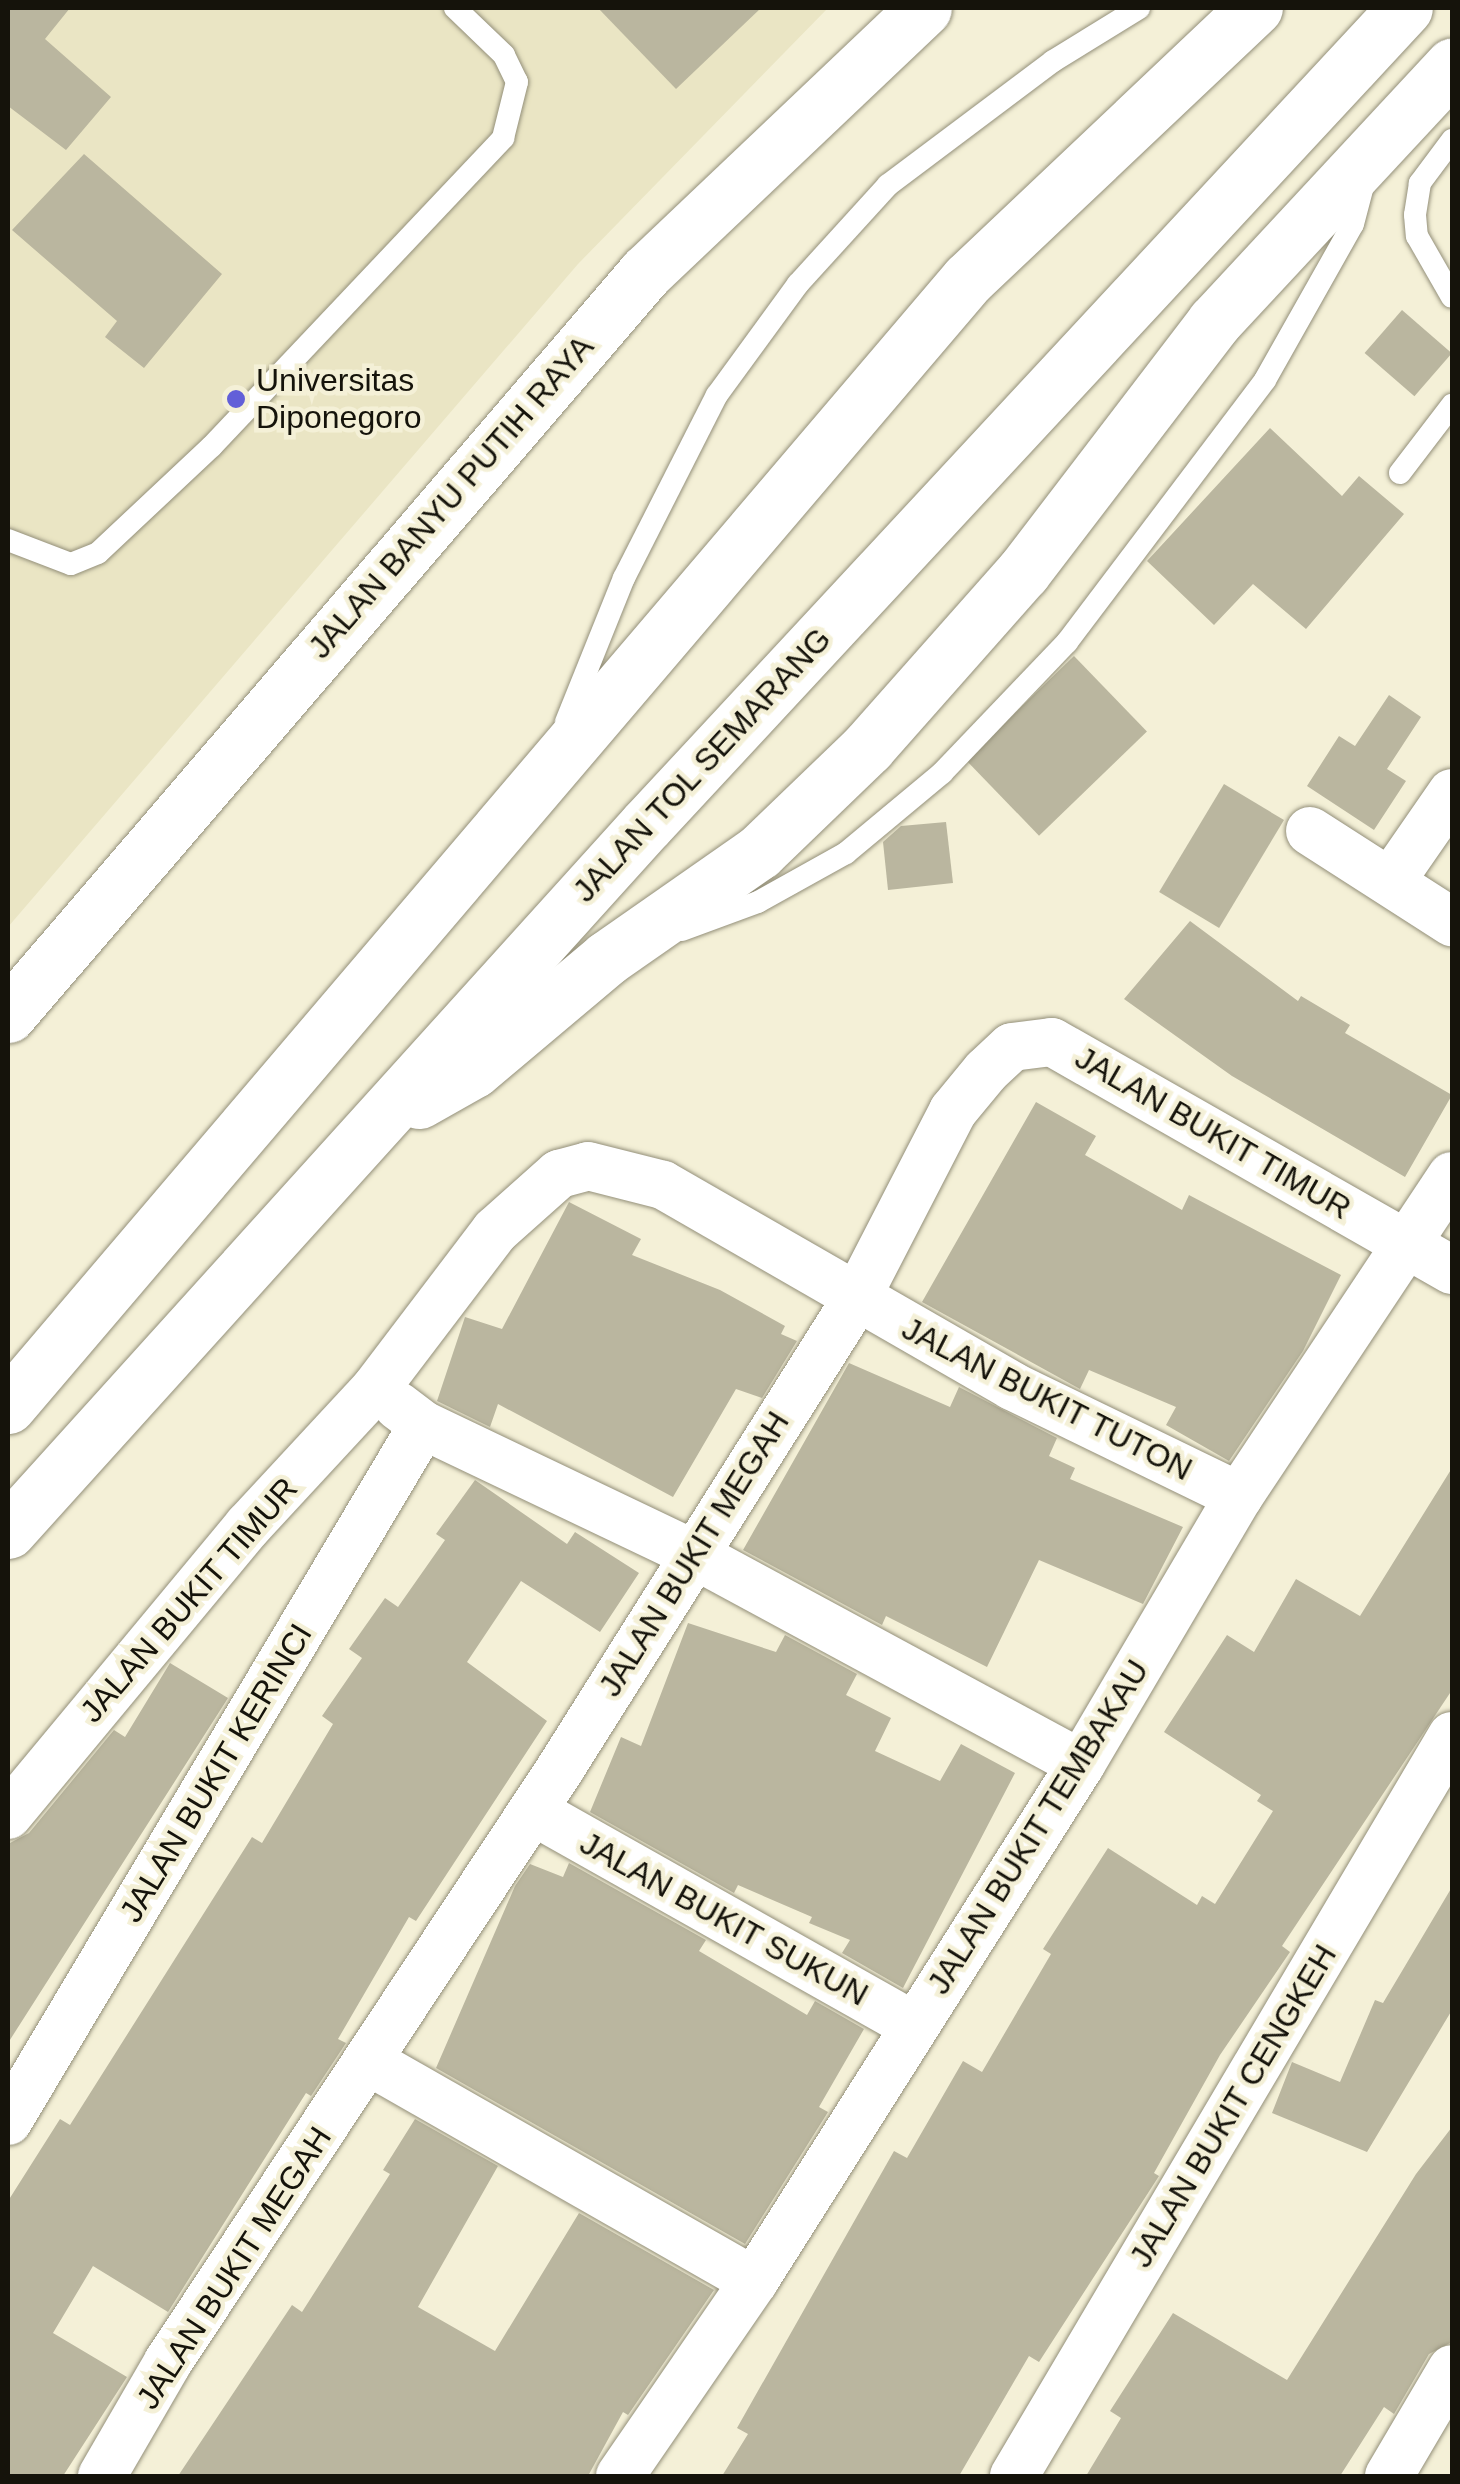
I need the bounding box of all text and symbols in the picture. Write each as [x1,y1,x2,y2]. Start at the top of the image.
street label: JALAN BANYU PUTIH RAYA [300,328,602,666]
place label: Universitas Diponegoro [256,362,421,437]
marker: Universitas Diponegoro [225,388,247,410]
street label: JALAN TOL SEMARANG [564,619,840,911]
street label: JALAN BUKIT TIMUR [1068,1038,1358,1228]
street label: JALAN BUKIT TUTON [895,1309,1199,1489]
street label: JALAN BUKIT MEGAH [591,1404,797,1704]
street label: JALAN BUKIT TIMUR [72,1469,306,1731]
street label: JALAN BUKIT KERINCI [112,1617,320,1929]
street label: JALAN BUKIT TEMBAKAU [919,1652,1157,2002]
street label: JALAN BUKIT SUKUN [573,1824,875,2014]
street label: JALAN BUKIT CENGKEH [1121,1938,1345,2274]
street label: JALAN BUKIT MEGAH [128,2120,340,2416]

